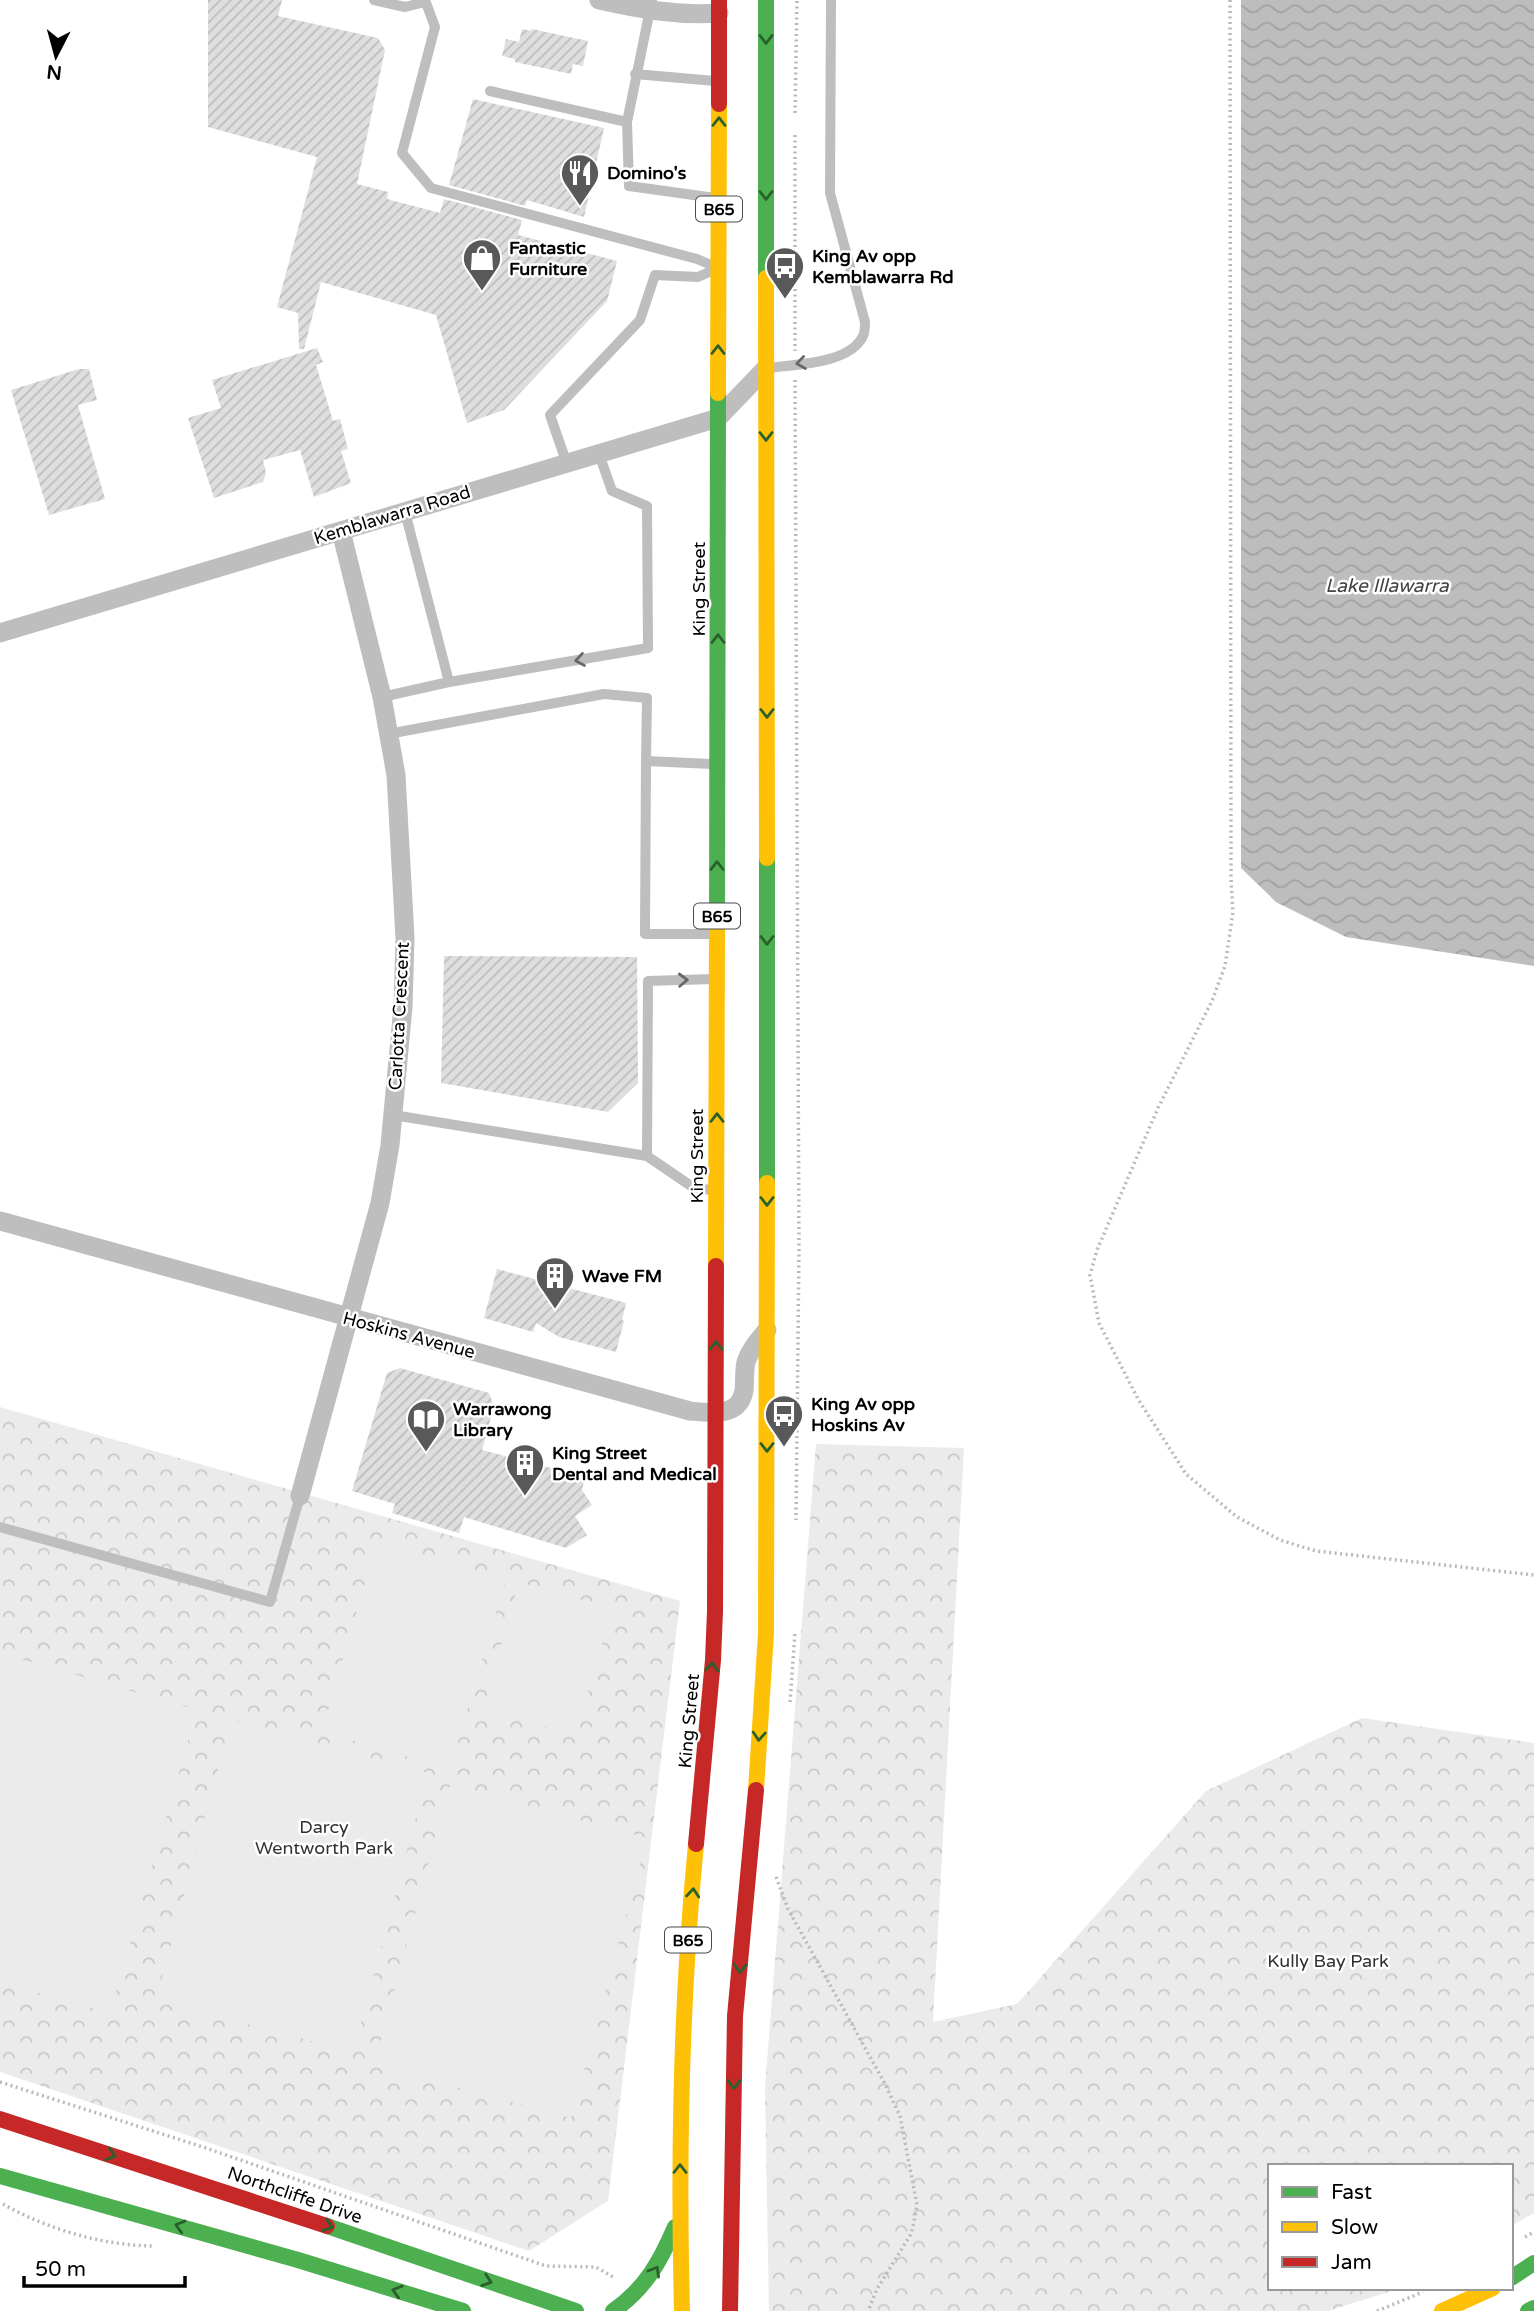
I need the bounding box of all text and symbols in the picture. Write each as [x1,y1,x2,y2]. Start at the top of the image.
north arrow [21,21,91,91]
one-way arrow [758,34,774,45]
text: N [46,60,63,84]
one-way arrow [711,117,727,127]
restaurant icon: Domino's [559,152,601,207]
place label: Domino's [607,162,687,184]
one-way arrow [758,190,774,201]
road number: B65 [696,196,742,222]
shop icon: Fantastic Furniture [461,237,503,292]
place label: Fantastic Furniture [509,237,587,280]
bus stop icon: King Av opp Kemblawarra Rd [764,245,806,300]
place label: King Av opp Kemblawarra Rd [812,245,954,288]
one-way arrow [710,344,726,355]
one-way arrow [795,355,807,370]
one-way arrow [758,432,774,442]
street label: Kemblawarra Road [311,481,473,549]
street label: King Street [688,541,710,637]
water label: Lake Illawarra [1325,575,1450,597]
one-way arrow [710,633,726,643]
one-way arrow [574,652,586,667]
one-way arrow [759,708,775,719]
one-way arrow [709,860,725,871]
road number: B65 [694,904,740,928]
one-way arrow [759,936,775,946]
street label: Carlotta Crescent [384,941,414,1091]
one-way arrow [678,972,688,988]
street label: King Street [686,1108,708,1204]
one-way arrow [709,1112,724,1123]
one-way arrow [759,1196,775,1206]
building icon: Wave FM [534,1255,576,1310]
place label: Wave FM [582,1265,662,1287]
street label: Hoskins Avenue [341,1307,477,1363]
one-way arrow [708,1340,724,1350]
bus stop icon: King Av opp Hoskins Av [763,1393,805,1448]
place label: King Av opp Hoskins Av [811,1393,915,1436]
library icon: Warrawong Library [405,1398,447,1453]
place label: Warrawong Library [453,1398,552,1441]
building icon: King Street Dental and Medical [504,1442,546,1497]
place label: King Street Dental and Medical [552,1442,717,1485]
one-way arrow [759,1442,775,1453]
one-way arrow [705,1661,720,1672]
street label: King Street [674,1673,704,1769]
one-way arrow [752,1731,767,1742]
park label: Darcy Wentworth Park [255,1816,393,1859]
one-way arrow [685,1887,700,1899]
road number: B65 [665,1928,711,1952]
park label: Kully Bay Park [1267,1950,1389,1972]
one-way arrow [732,1962,747,1974]
one-way arrow [726,2080,742,2090]
one-way arrow [105,2147,117,2162]
street label: Northcliffe Drive [225,2162,365,2228]
one-way arrow [672,2164,688,2174]
legend [1268,2164,1513,2290]
text: Fast [1331,2180,1372,2205]
text: Slow [1331,2215,1379,2240]
one-way arrow [321,2218,333,2233]
one-way arrow [174,2219,186,2234]
scale bar [24,2244,186,2288]
text: Jam [1331,2250,1372,2275]
text: 50 m [35,2257,86,2282]
one-way arrow [647,2265,660,2278]
one-way arrow [480,2272,492,2287]
one-way arrow [392,2285,404,2300]

